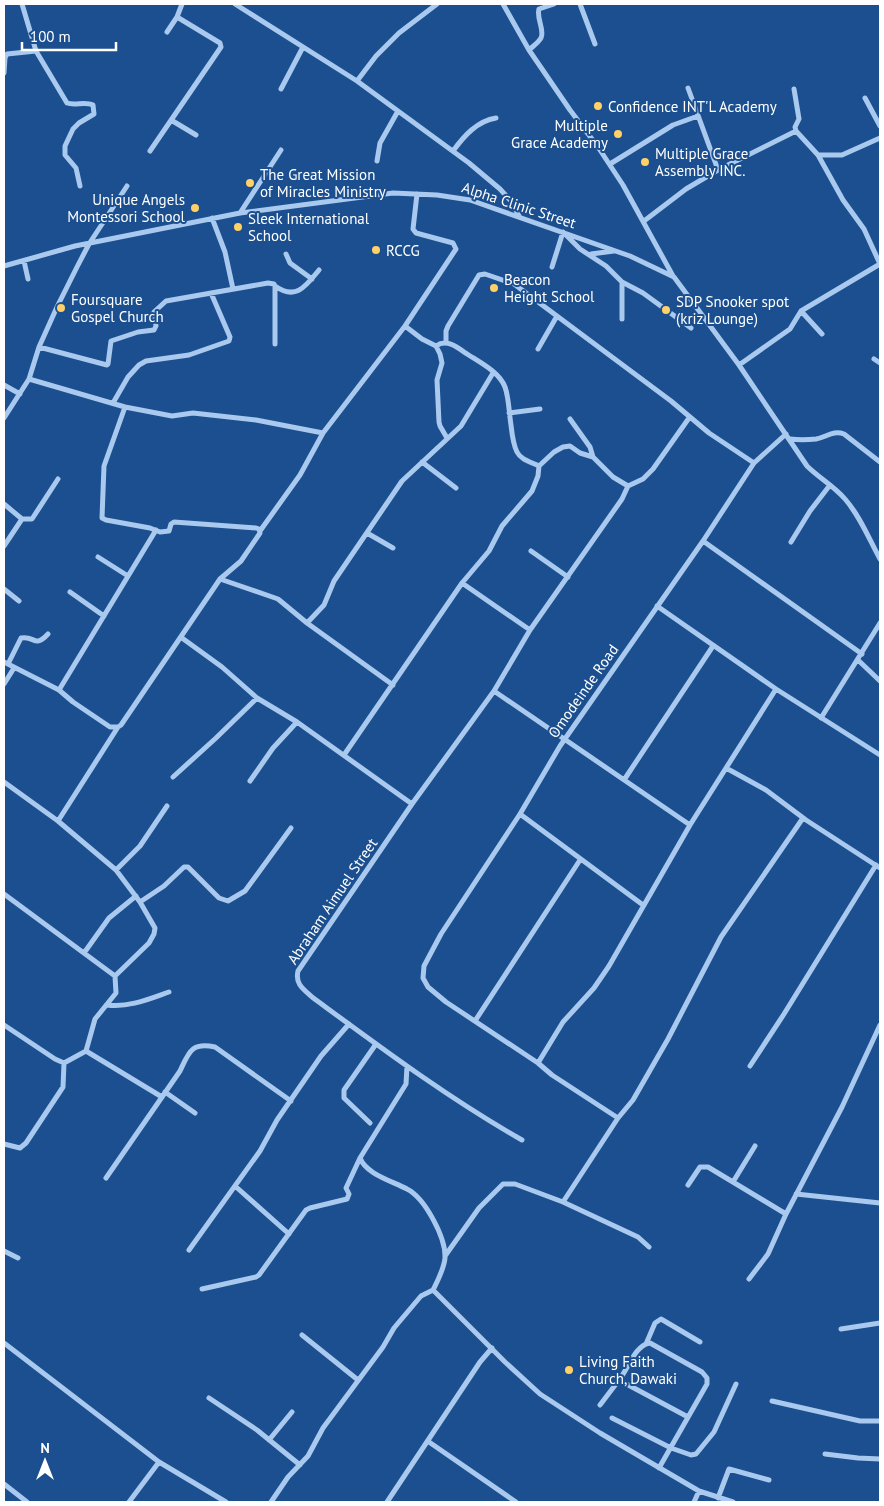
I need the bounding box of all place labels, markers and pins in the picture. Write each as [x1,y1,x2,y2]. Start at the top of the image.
place label: Confidence INT'L Academy [608,97,777,116]
marker: Confidence INT'L Academy [592,100,604,112]
place label: Multiple Grace Academy [511,116,608,152]
marker: Multiple Grace Academy [612,128,624,140]
place label: Multiple Grace Assembly INC. [655,144,748,180]
marker: Multiple Grace Assembly INC. [639,156,651,168]
place label: The Great Mission of Miracles Ministry [260,165,386,201]
marker: The Great Mission of Miracles Ministry [244,177,256,189]
place label: Unique Angels Montessori School [67,190,186,226]
marker: Unique Angels Montessori School [189,202,201,214]
place label: Sleek International School [248,209,370,245]
marker: Sleek International School [232,221,244,233]
place label: RCCG [386,241,420,260]
marker: RCCG [370,244,382,256]
place label: Beacon Height School [504,270,595,306]
marker: Beacon Height School [488,282,500,294]
place label: Foursquare Gospel Church [71,290,164,326]
place label: SDP Snooker spot (kriz Lounge) [676,292,789,328]
marker: Foursquare Gospel Church [55,302,67,314]
marker: SDP Snooker spot (kriz Lounge) [660,304,672,316]
place label: Living Faith Church, Dawaki [579,1352,677,1388]
marker: Living Faith Church, Dawaki [563,1364,575,1376]

